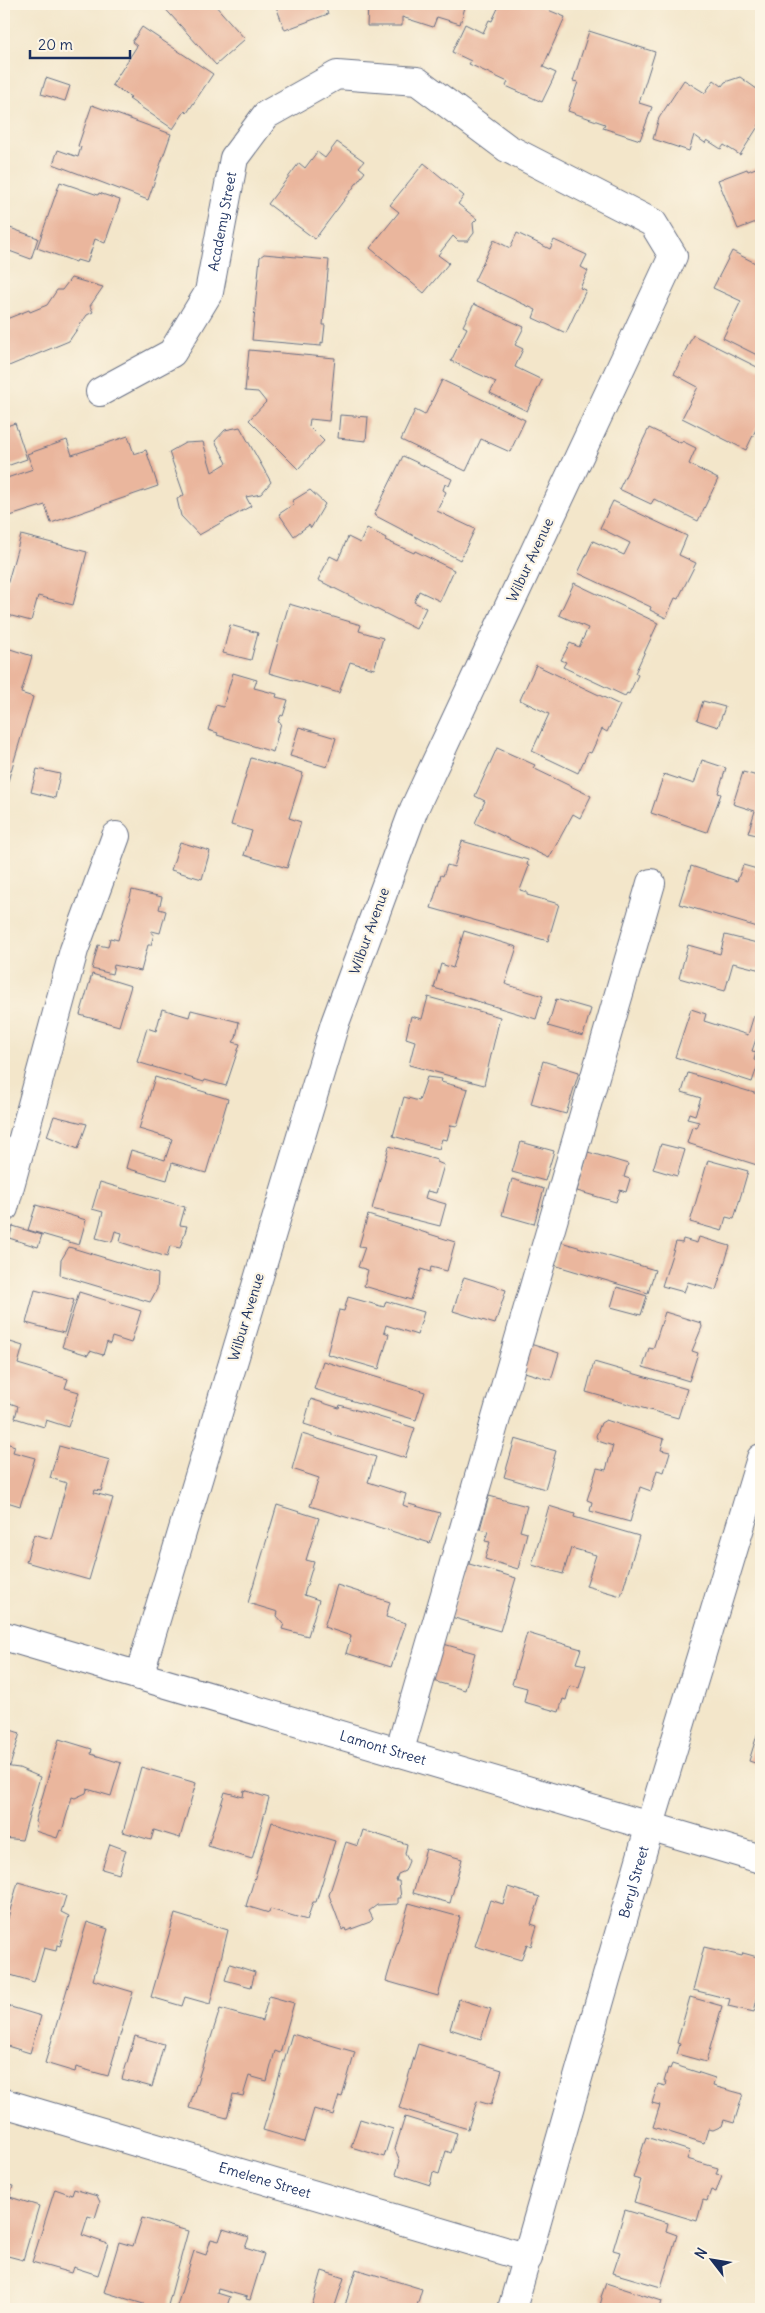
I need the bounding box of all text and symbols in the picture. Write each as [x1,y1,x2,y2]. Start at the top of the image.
scale bar [30,28,130,60]
text: 20 m [38,35,73,54]
street label: Academy Street [204,170,240,273]
street label: Wilbur Avenue [503,515,557,605]
street label: Wilbur Avenue [345,885,393,977]
street label: Wilbur Avenue [224,1271,268,1363]
street label: Lamont Street [338,1726,428,1769]
street label: Beryl Street [615,1844,653,1920]
street label: Emelene Street [217,2158,313,2202]
north arrow [688,2236,738,2286]
text: N [691,2245,711,2262]

